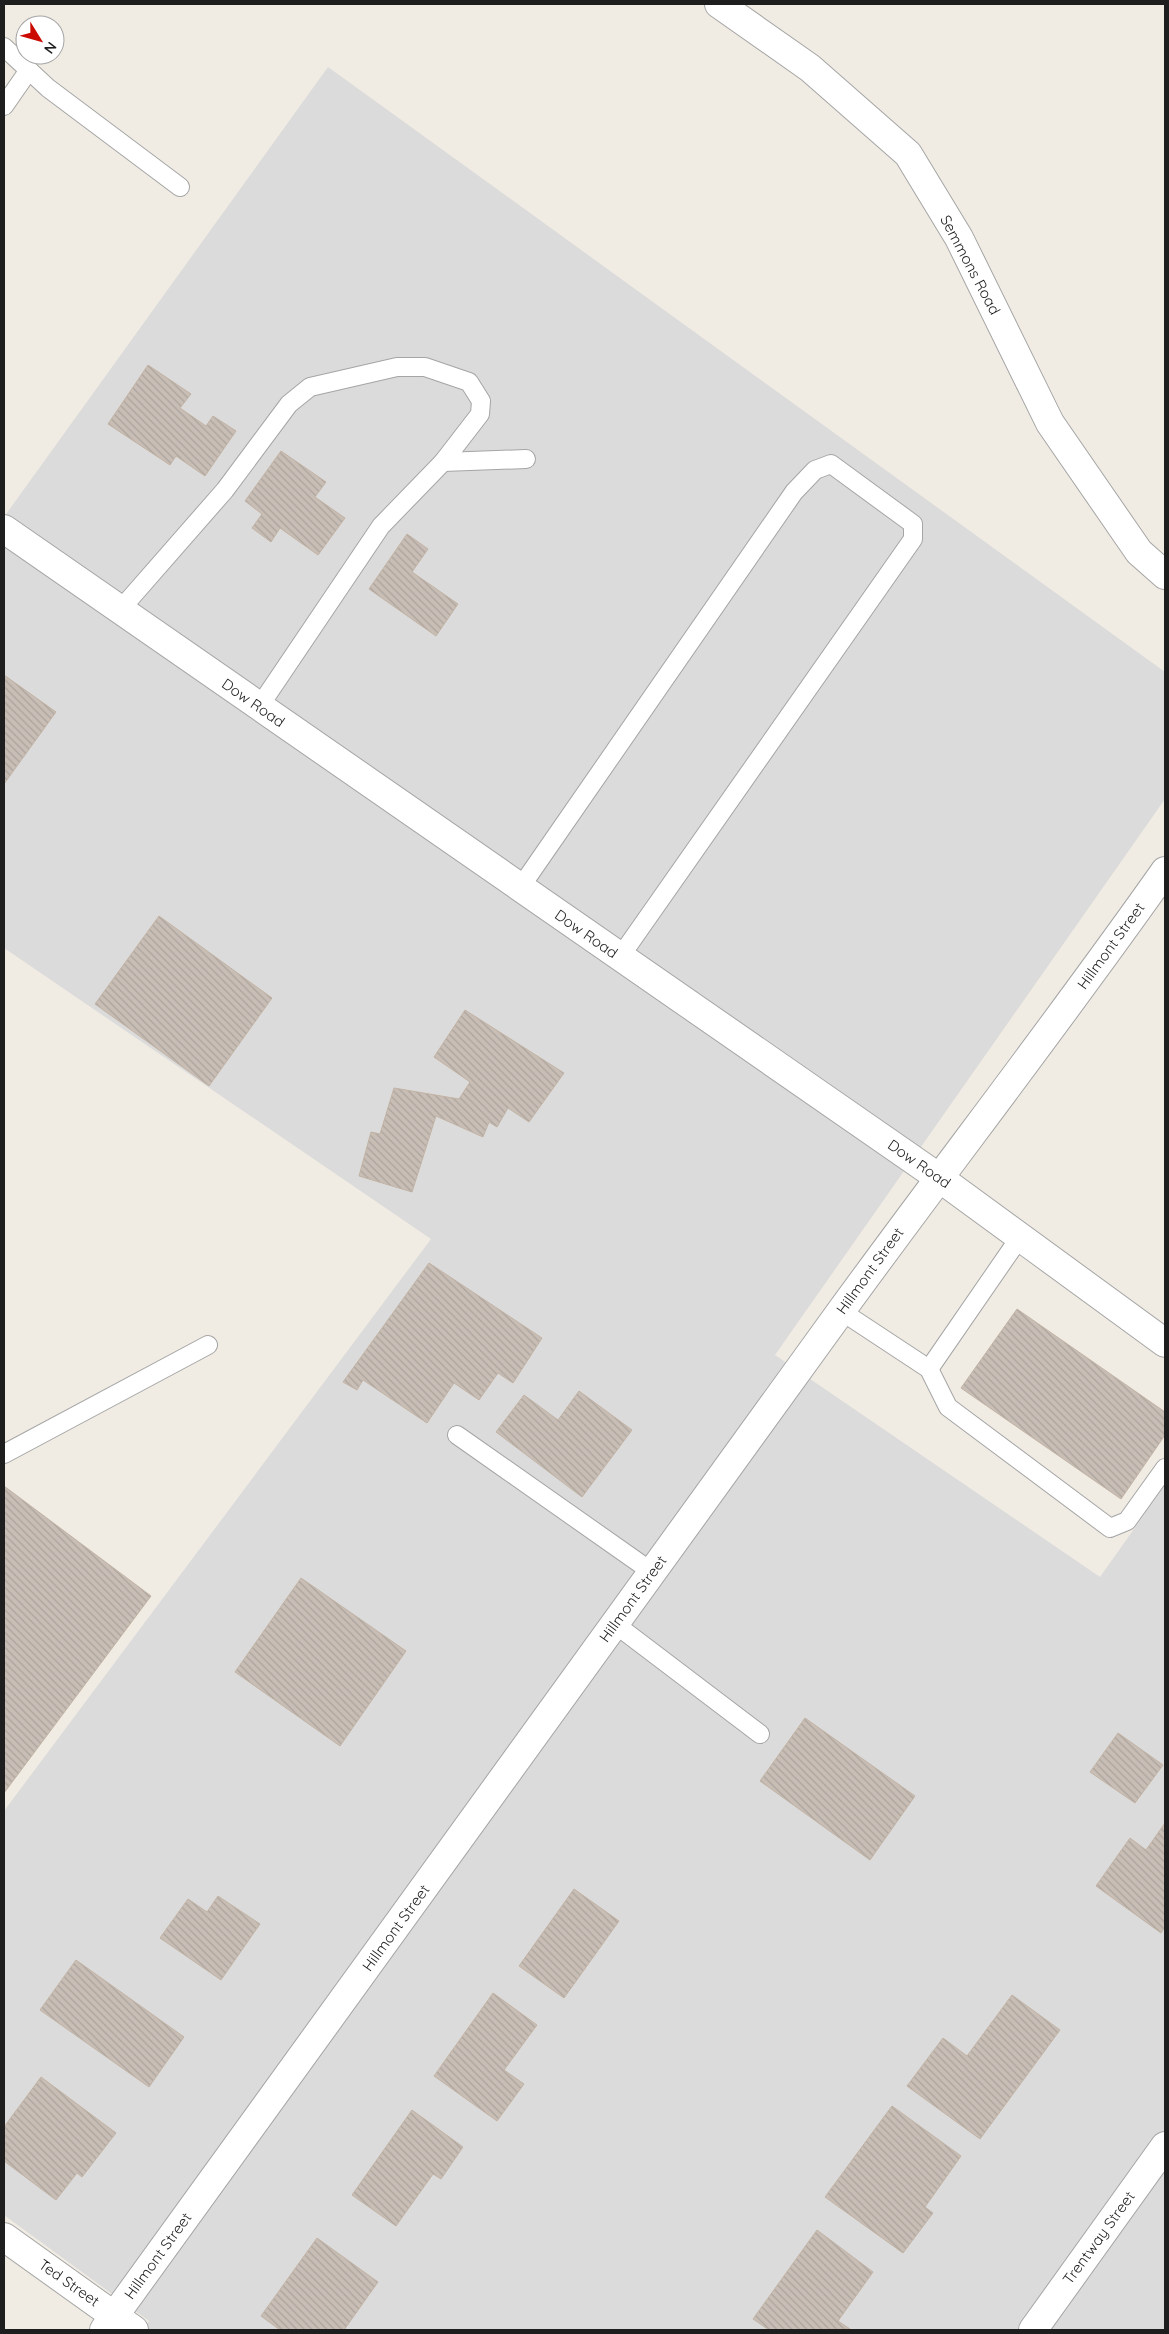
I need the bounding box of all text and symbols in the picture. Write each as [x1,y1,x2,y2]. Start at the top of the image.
north arrow [15,15,65,65]
text: N [40,38,61,57]
street label: Semmons Road [936,212,1005,318]
street label: Dow Road [218,674,288,731]
street label: Hillmont Street [1073,899,1148,993]
street label: Dow Road [551,905,621,962]
street label: Dow Road [884,1135,954,1192]
street label: Hillmont Street [832,1224,907,1318]
street label: Hillmont Street [595,1552,670,1646]
street label: Hillmont Street [358,1881,433,1975]
street label: Trentway Street [1058,2187,1139,2288]
street label: Hillmont Street [120,2209,195,2303]
street label: Ted Street [35,2255,103,2310]

